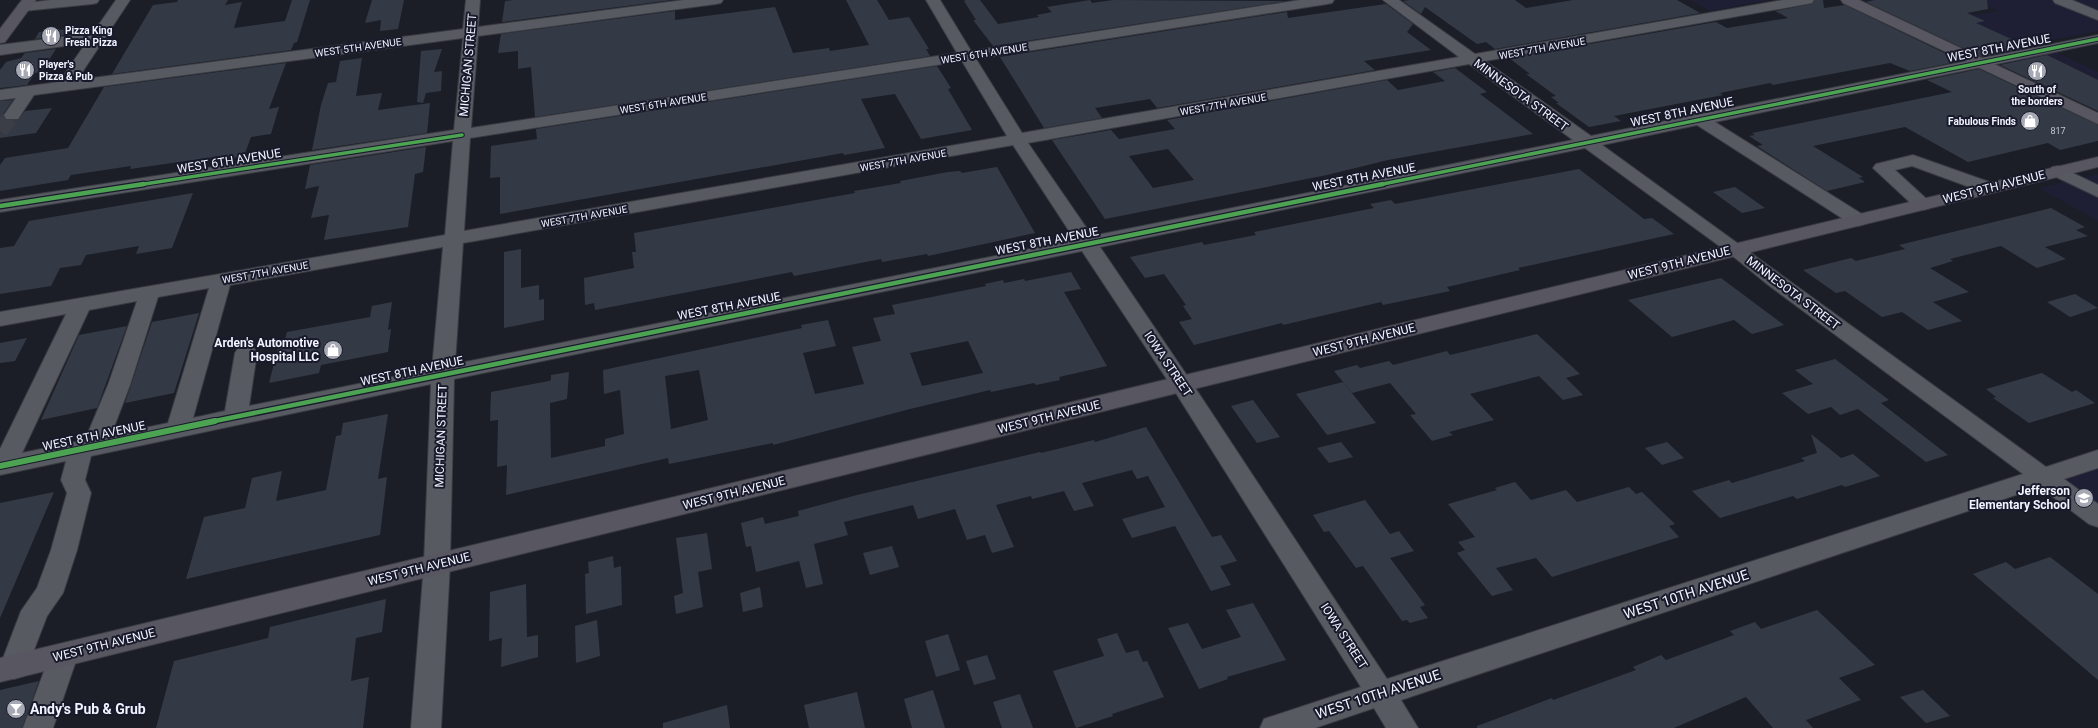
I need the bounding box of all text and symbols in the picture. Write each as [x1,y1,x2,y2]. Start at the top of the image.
street label: MICHIGAN STREET [457,13,479,117]
restaurant icon: Pizza King Fresh Pizza [40,25,62,47]
place label: Pizza King Fresh Pizza [65,25,118,48]
street label: WEST 8TH AVENUE [1946,31,2052,65]
street label: WEST 7TH AVENUE [1498,35,1586,61]
street label: WEST 5TH AVENUE [314,36,402,59]
street label: WEST 6TH AVENUE [940,41,1028,66]
street label: MINNESOTA STREET [1471,56,1571,134]
restaurant icon: Player's Pizza & Pub [14,59,36,81]
place label: Player's Pizza & Pub [39,59,93,82]
restaurant icon: South of the borders [2026,60,2048,82]
place label: South of the borders [2011,84,2063,107]
street label: WEST 6TH AVENUE [619,91,707,116]
street label: WEST 7TH AVENUE [1179,91,1267,117]
street label: WEST 8TH AVENUE [1629,94,1735,130]
shop icon: Fabulous Finds [2019,110,2041,132]
place label: Fabulous Finds [1948,116,2016,127]
house number: 817 [2050,126,2066,136]
street label: WEST 6TH AVENUE [176,146,282,176]
street label: WEST 7TH AVENUE [859,147,947,173]
street label: WEST 8TH AVENUE [1311,160,1417,194]
street label: WEST 9TH AVENUE [1941,167,2047,206]
street label: WEST 7TH AVENUE [540,203,628,229]
street label: WEST 8TH AVENUE [994,224,1100,258]
street label: WEST 9TH AVENUE [1626,243,1732,282]
street label: MINNESOTA STREET [1744,253,1842,333]
street label: WEST 7TH AVENUE [221,259,309,285]
street label: WEST 8TH AVENUE [676,289,782,323]
street label: WEST 9TH AVENUE [1311,320,1417,359]
street label: IOWA STREET [1141,329,1195,399]
place label: Arden's Automotive Hospital LLC [214,336,320,364]
shop icon: Arden's Automotive Hospital LLC [322,339,344,361]
street label: WEST 8TH AVENUE [359,353,465,389]
street label: MICHIGAN STREET [432,384,450,488]
street label: WEST 9TH AVENUE [996,397,1102,436]
street label: WEST 8TH AVENUE [41,418,147,454]
street label: WEST 9TH AVENUE [681,473,787,512]
place label: Jefferson Elementary School [1969,484,2070,512]
school or university icon: Jefferson Elementary School [2073,487,2095,509]
street label: WEST 9TH AVENUE [366,549,472,588]
street label: WEST 10TH AVENUE [1622,566,1750,622]
street label: IOWA STREET [1318,601,1370,671]
street label: WEST 9TH AVENUE [51,625,157,664]
street label: WEST 10TH AVENUE [1314,666,1442,722]
bar icon: Andy's Pub & Grub [5,698,27,720]
place label: Andy's Pub & Grub [30,701,146,717]

